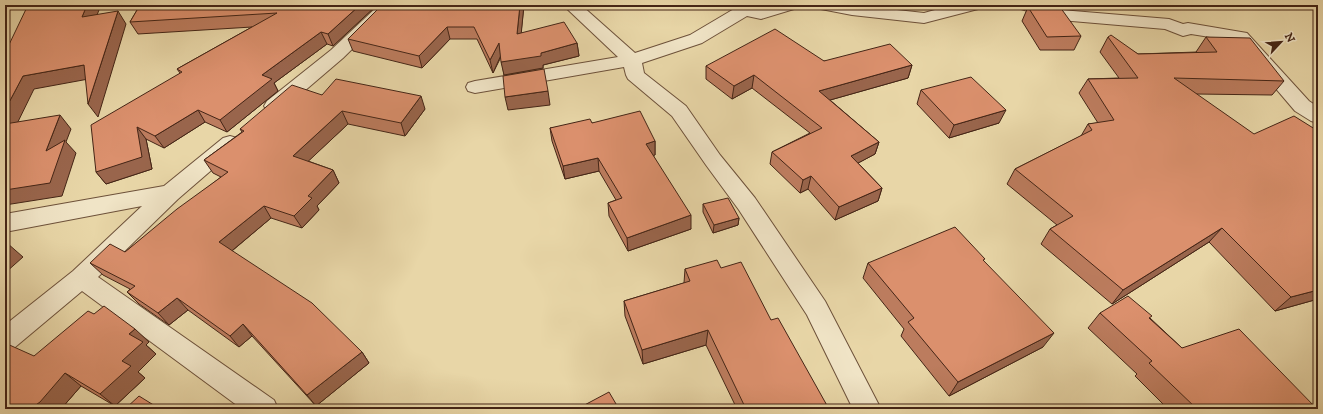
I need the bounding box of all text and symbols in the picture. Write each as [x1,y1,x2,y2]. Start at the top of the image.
north arrow [1261,22,1301,62]
text: N [1281,31,1297,45]

